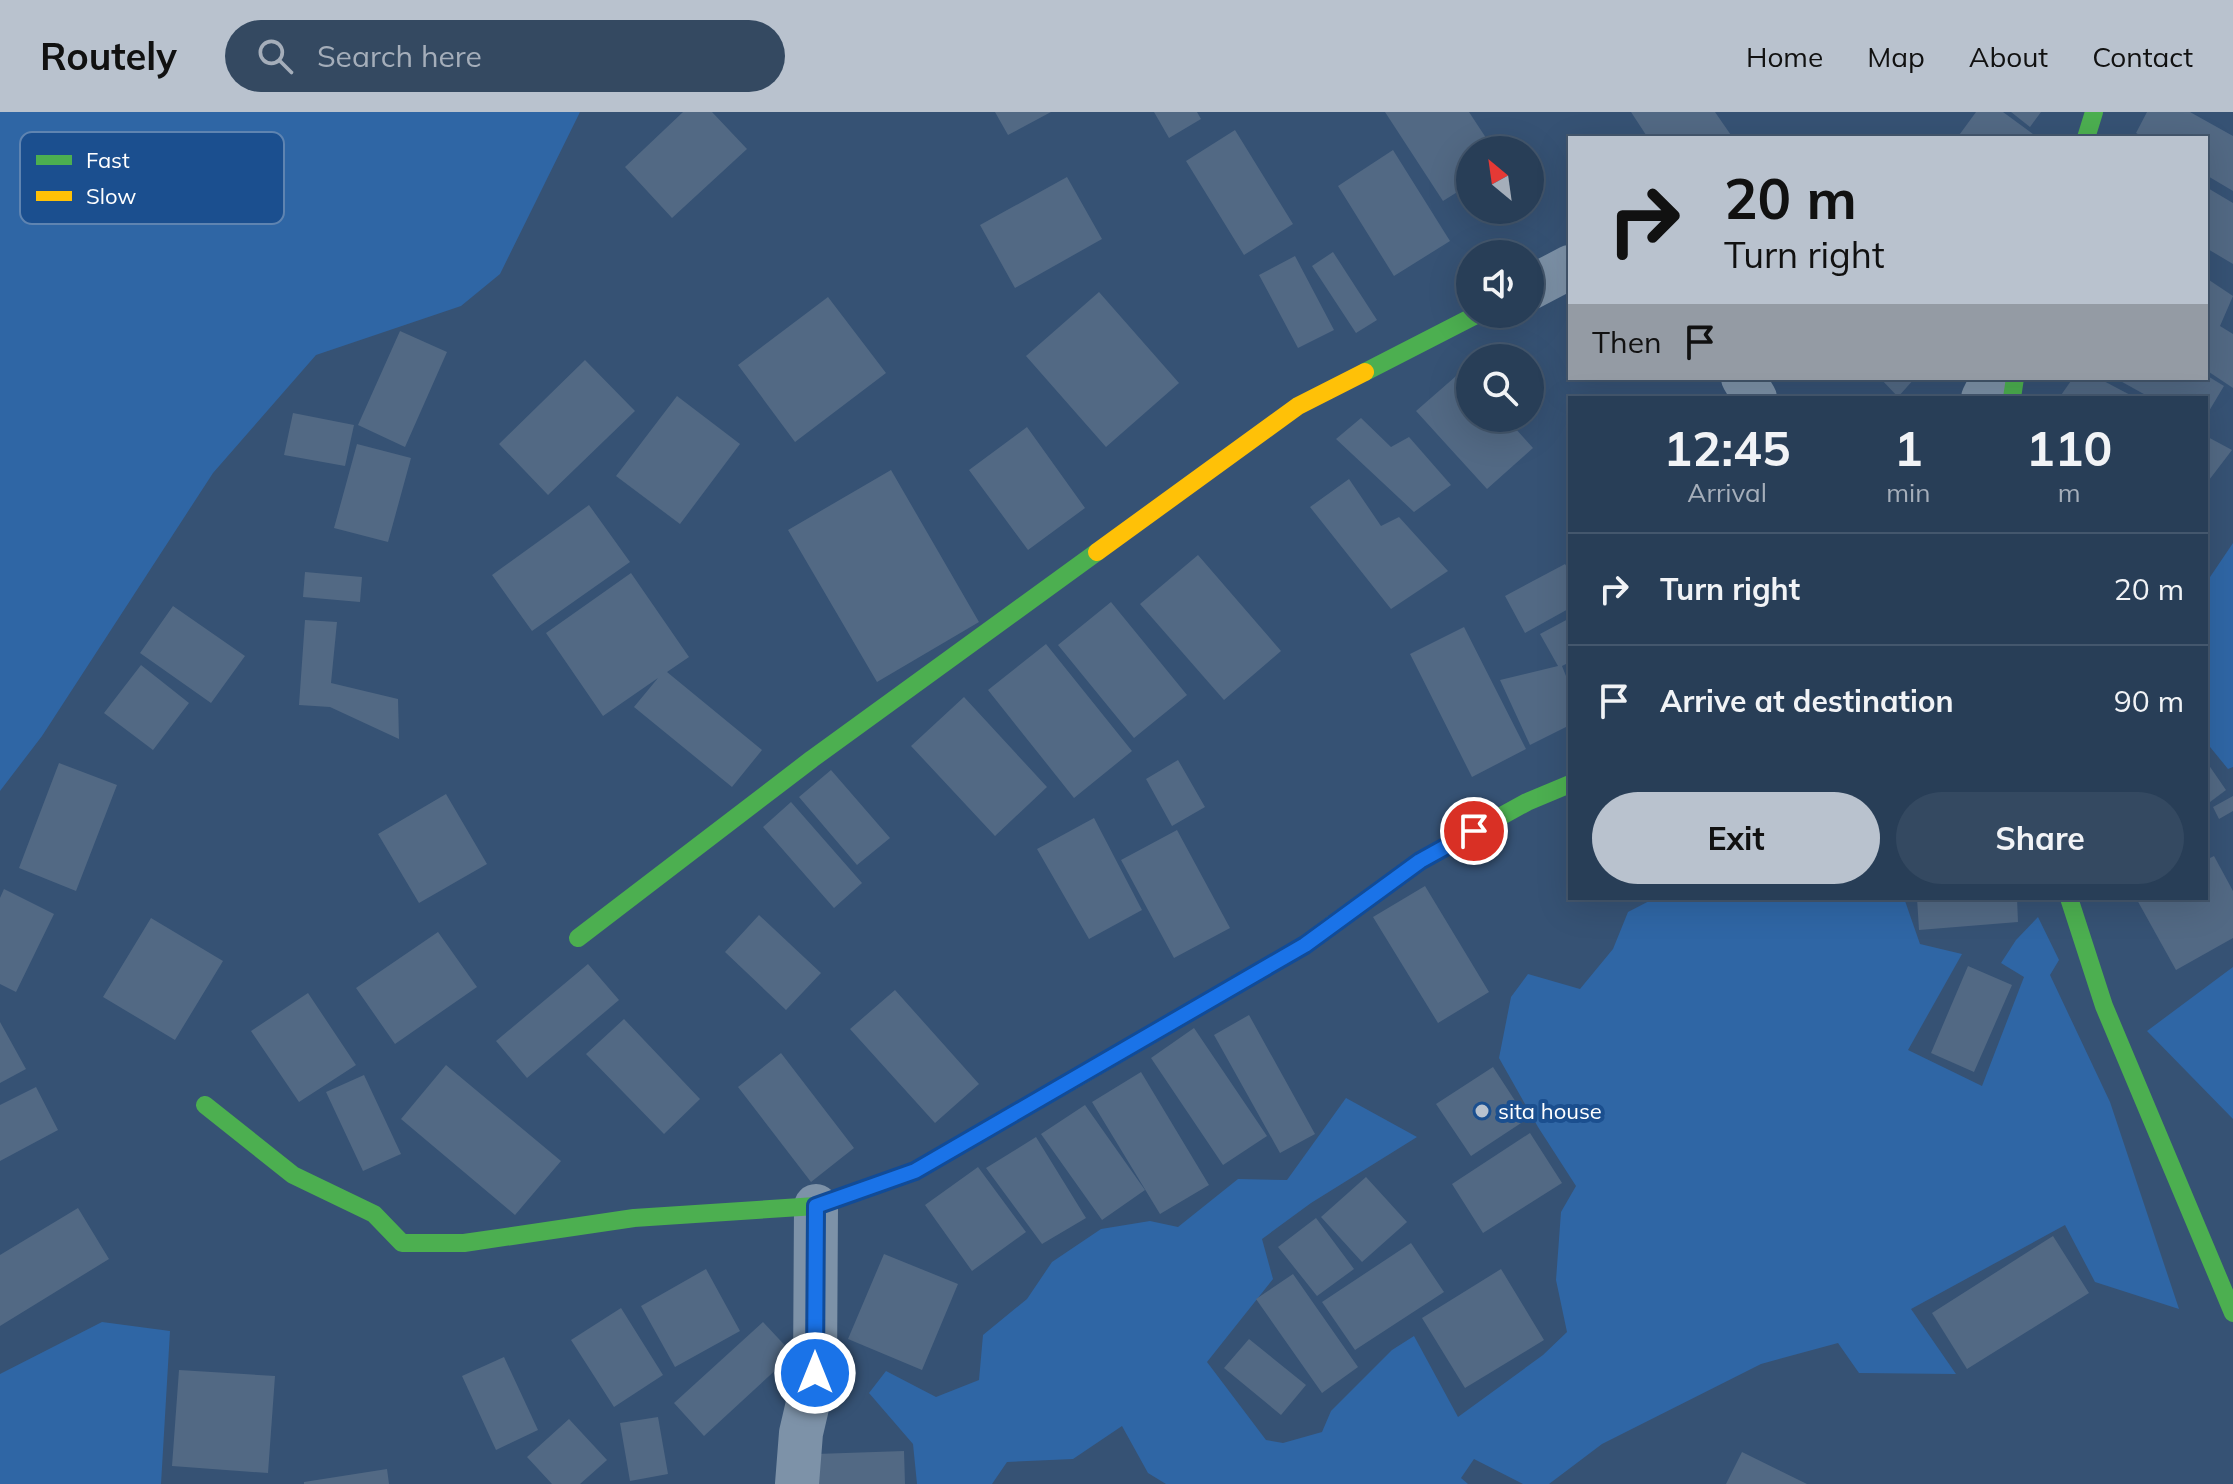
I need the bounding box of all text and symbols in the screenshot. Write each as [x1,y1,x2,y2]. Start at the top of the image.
search box [225,20,785,92]
text: Routely [40,32,177,80]
icon: search [253,34,297,78]
text: Search here [317,37,482,75]
text: Home [1746,39,1823,74]
text: Map [1867,39,1925,74]
text: About [1969,39,2048,74]
text: Contact [2092,39,2193,74]
legend [20,132,284,224]
north arrow [1456,136,1544,224]
map controls [1456,136,1544,432]
text: Fast [86,146,130,174]
text: 20 m [1724,163,1857,233]
icon: right [1592,168,1696,272]
text: Slow [86,182,136,210]
text: Turn right [1724,232,1885,277]
button: sound [1456,240,1544,328]
icon: arrive [1678,320,1722,364]
text: Then [1592,323,1662,361]
button: search [1456,344,1544,432]
text: 12:45 [1664,418,1791,478]
text: 1 [1894,418,1923,478]
text: 110 [2026,418,2112,478]
text: Arrival [1687,476,1767,509]
text: min [1886,476,1930,509]
text: m [2058,476,2081,509]
icon: right [1592,567,1636,611]
text: Turn right [1660,570,1800,608]
text: 20 m [2114,570,2184,608]
icon: arrive [1592,679,1636,723]
text: Arrive at destination [1660,682,1954,720]
text: 90 m [2114,682,2184,720]
button: Exit [1592,792,1880,884]
button: Share [1896,792,2184,884]
pin [1440,797,1508,865]
icon: arrive [1452,809,1496,853]
place label: sita house [1498,1097,1602,1125]
marker: sita house [1473,1102,1491,1120]
position arrow [773,1331,857,1415]

